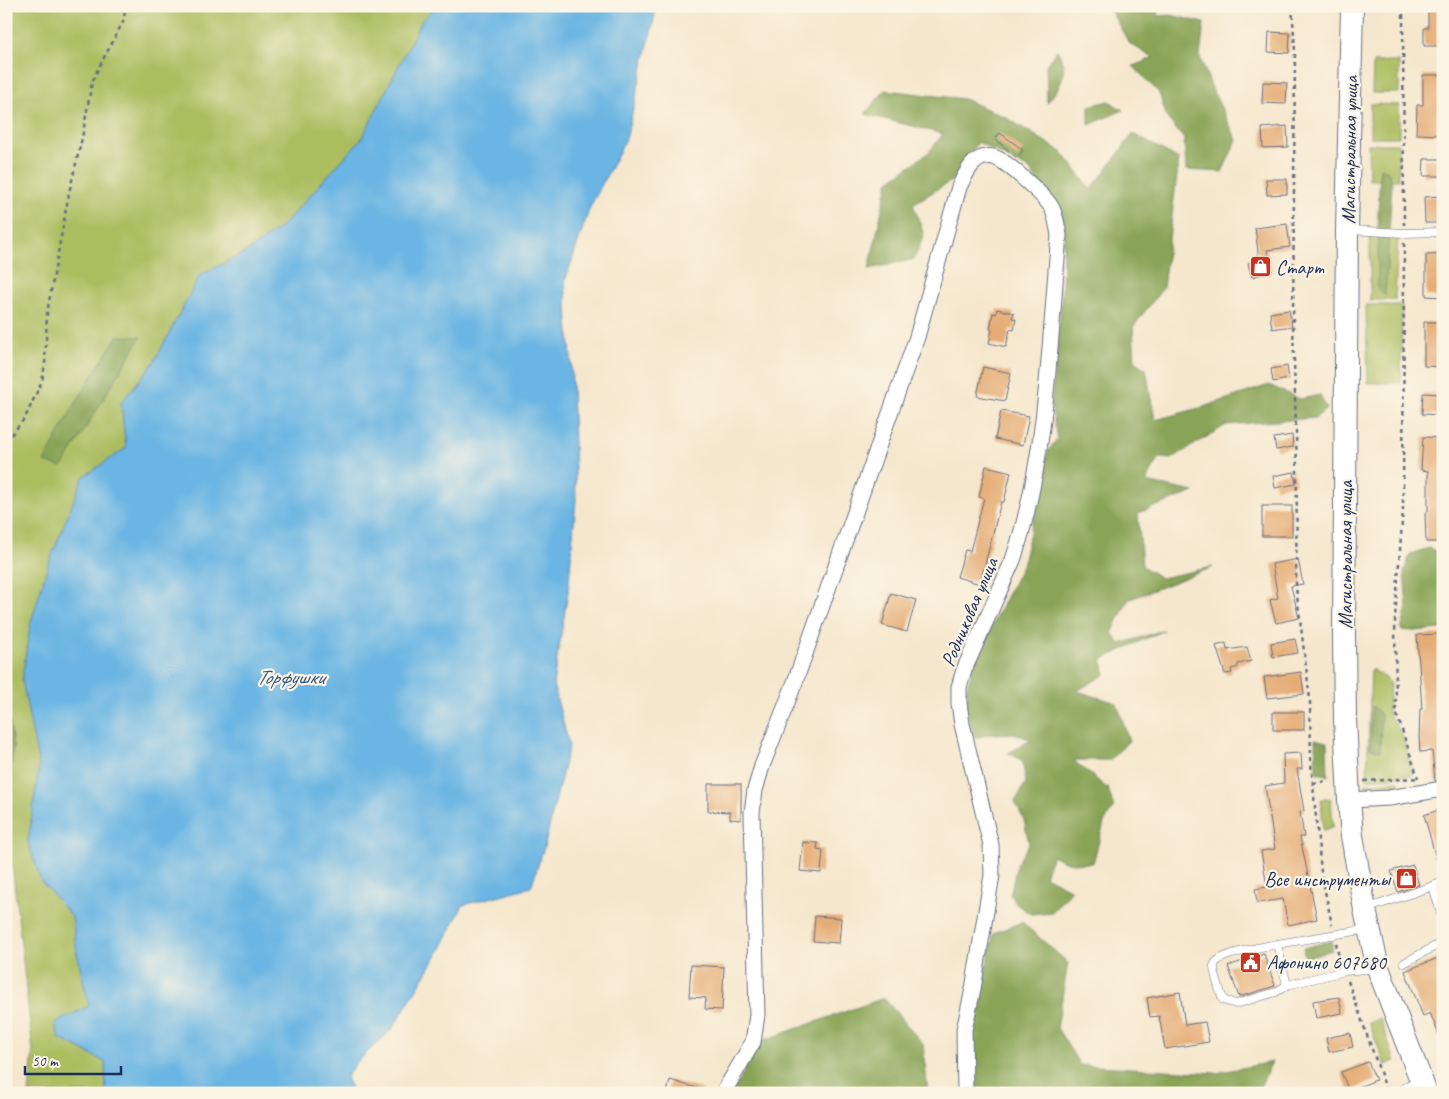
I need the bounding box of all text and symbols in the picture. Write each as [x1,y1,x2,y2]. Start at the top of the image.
street label: Магистральная улица [1336,74,1363,224]
shop icon: Старт [1248,255,1272,279]
place label: Старт [1276,255,1325,280]
street label: Магистральная улица [1333,479,1358,629]
street label: Родниковая улица [935,552,1004,670]
water label: Торфушки [256,664,327,690]
place label: Все инструменты [1264,867,1391,892]
shop icon: Все инструменты [1394,867,1418,891]
public building icon: Афонино 607680 [1239,950,1263,974]
place label: Афонино 607680 [1267,950,1388,975]
scale bar [25,1044,121,1076]
text: 50 m [32,1052,59,1071]

